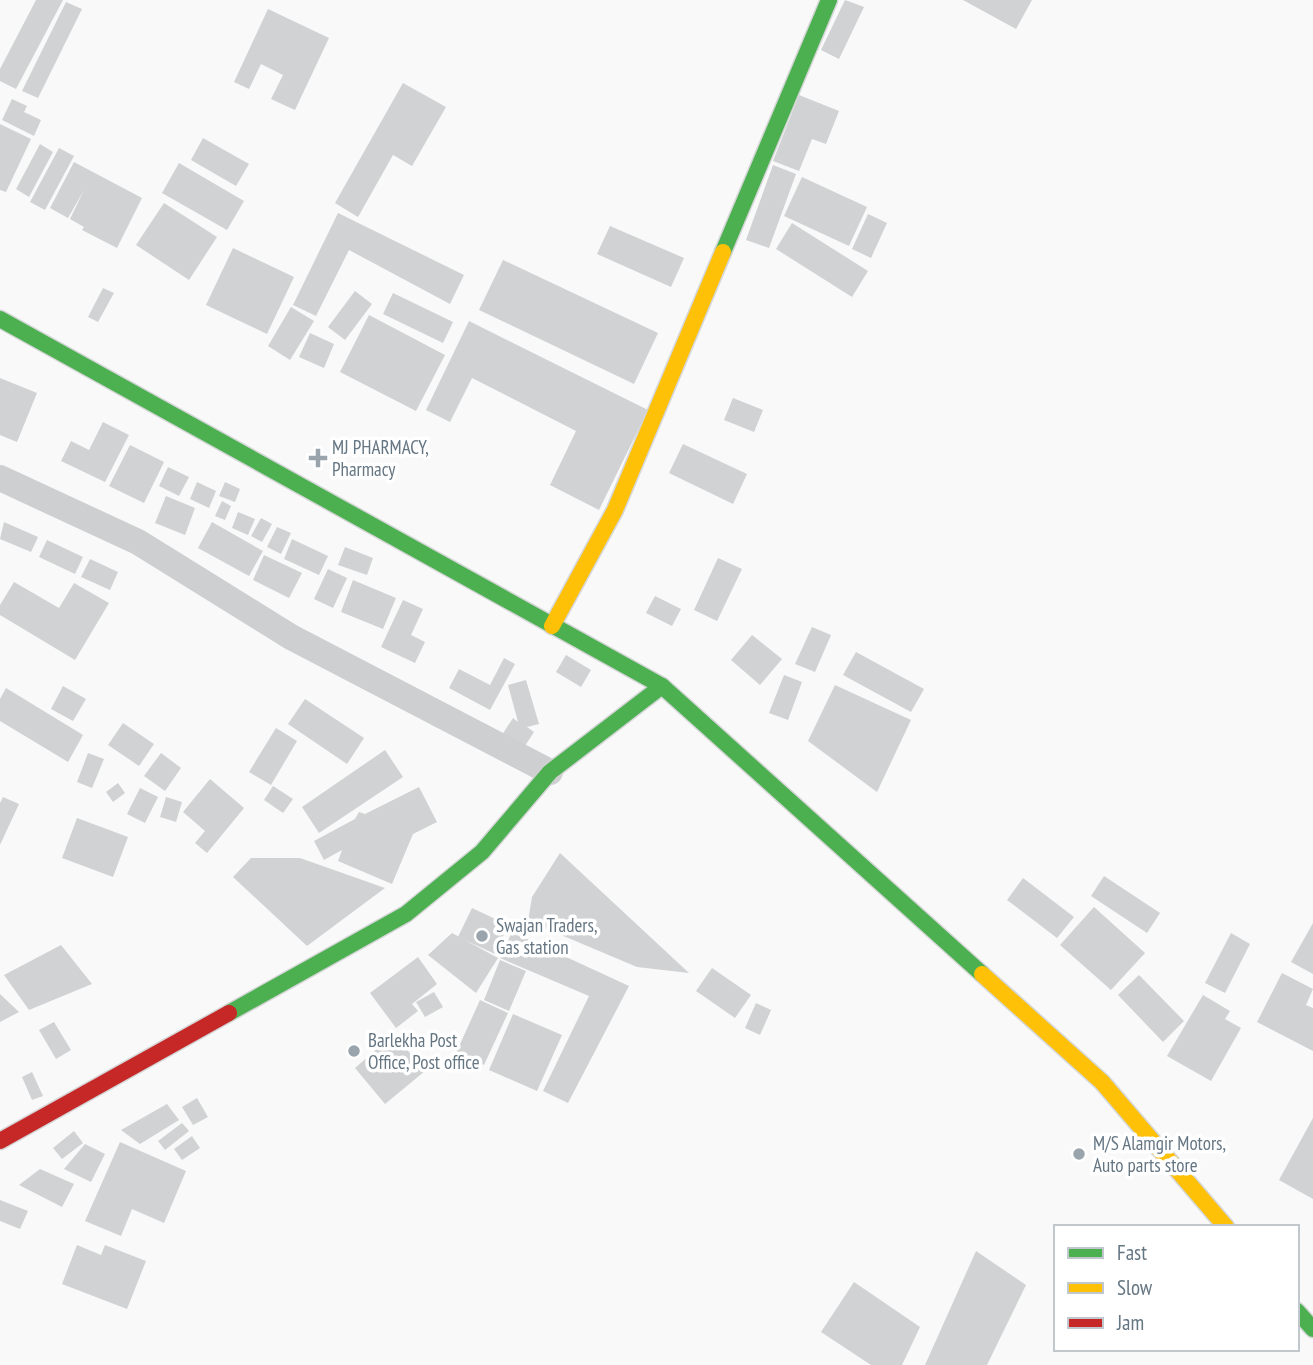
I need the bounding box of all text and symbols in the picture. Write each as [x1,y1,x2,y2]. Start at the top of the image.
place label: MJ PHARMACY, Pharmacy [332,435,429,481]
marker: MJ PHARMACY, Pharmacy [310,450,326,466]
place label: Swajan Traders, Gas station [496,913,597,959]
marker: Swajan Traders, Gas station [474,928,490,944]
place label: Barlekha Post Office, Post office [368,1028,480,1074]
marker: Barlekha Post Office, Post office [346,1043,362,1059]
place label: M/S Alamgir Motors, Auto parts store [1093,1131,1226,1177]
marker: M/S Alamgir Motors, Auto parts store [1071,1146,1087,1162]
legend [1054,1225,1299,1351]
text: Fast [1117,1239,1147,1266]
text: Slow [1117,1274,1153,1301]
text: Jam [1116,1309,1144,1336]

